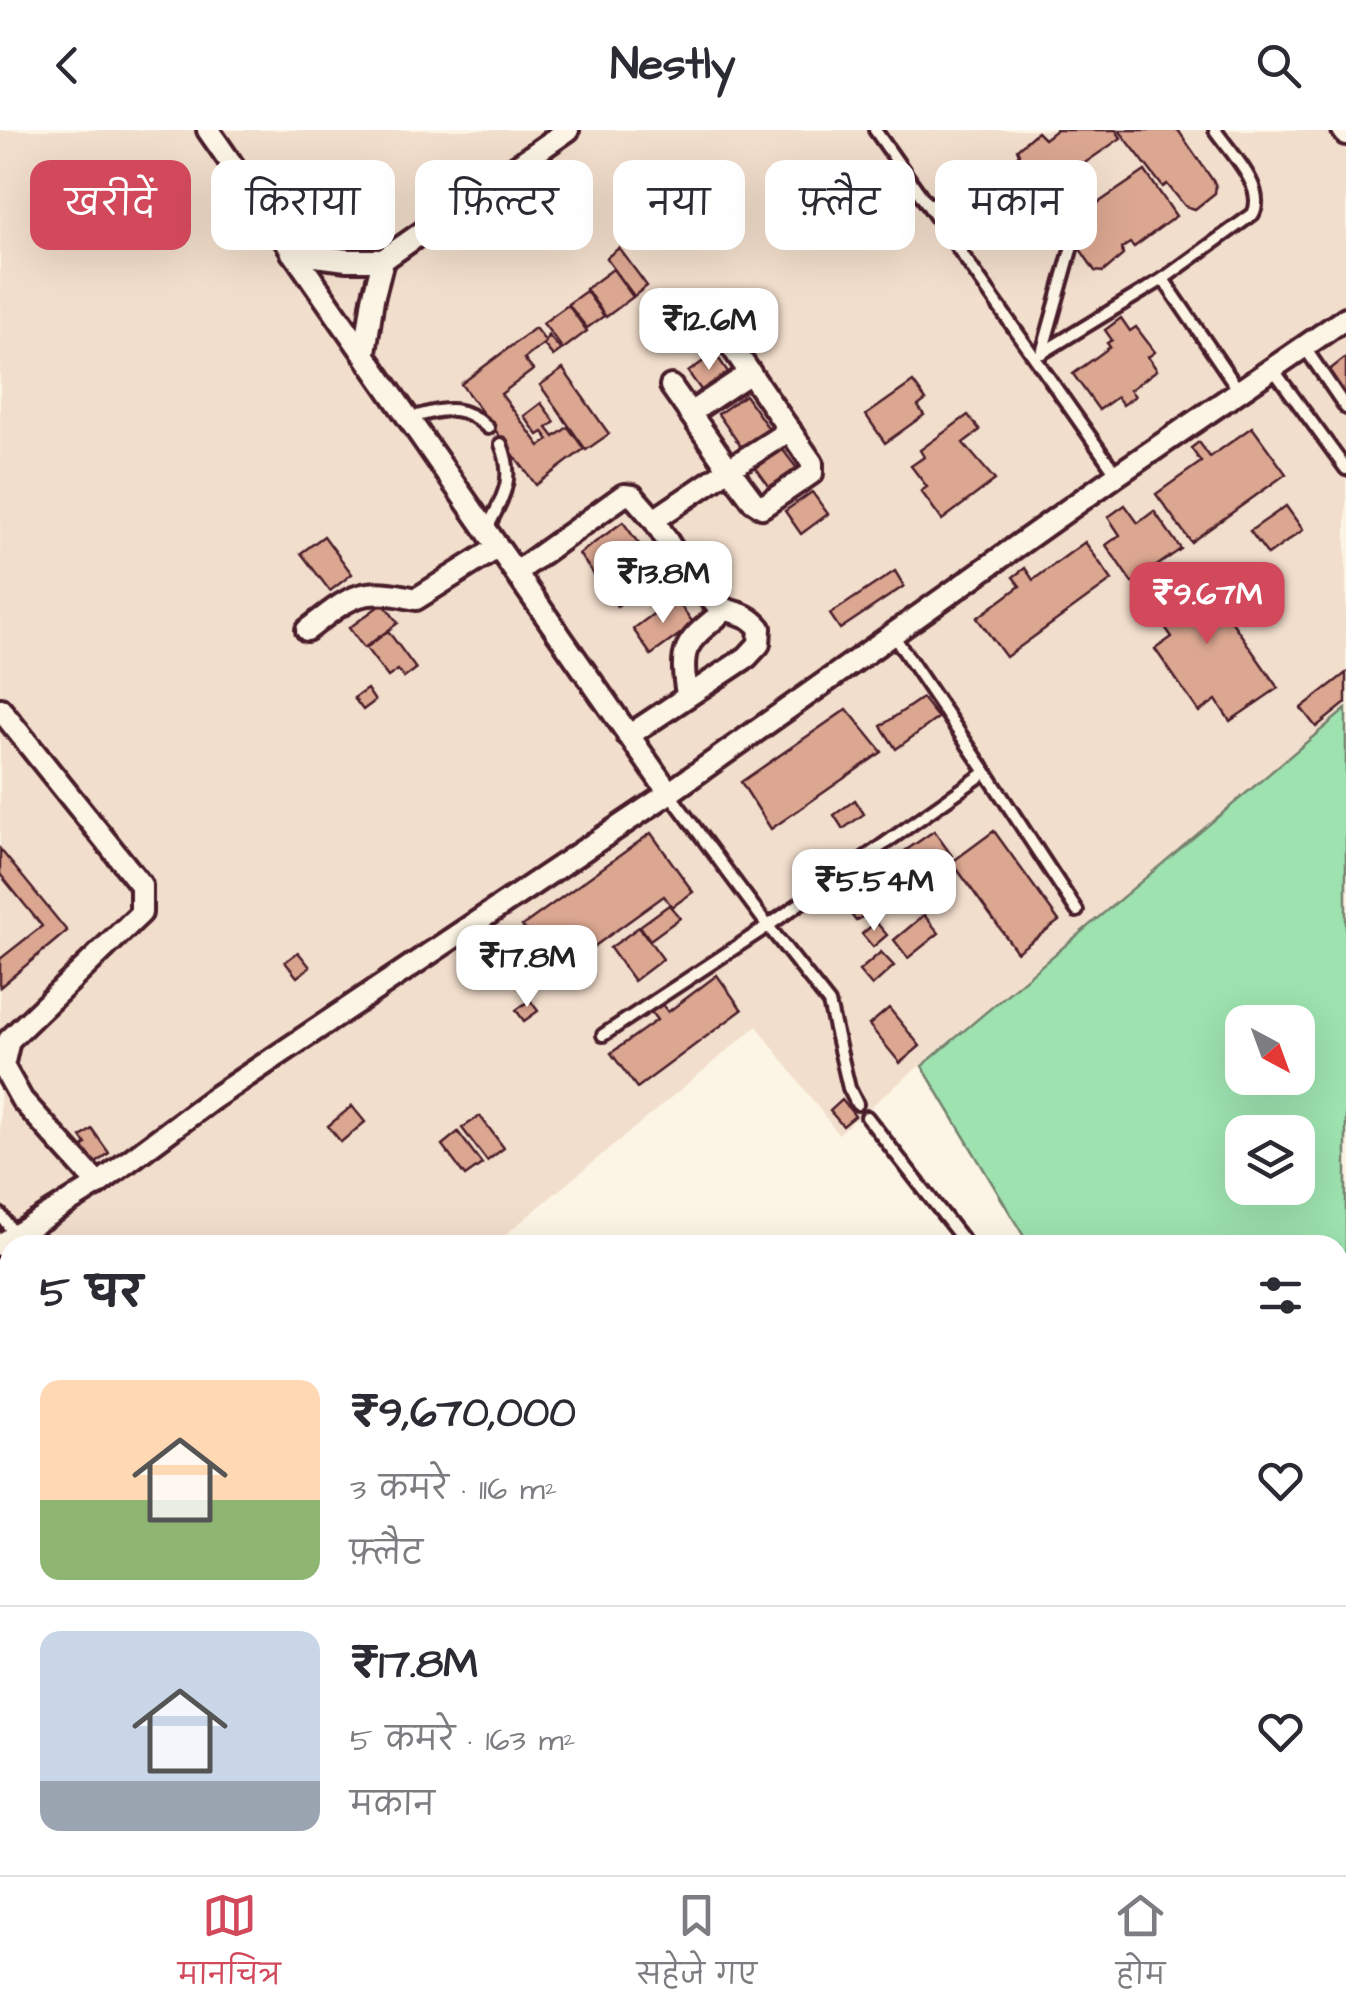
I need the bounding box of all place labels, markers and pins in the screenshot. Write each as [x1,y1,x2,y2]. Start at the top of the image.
pin: ₹12.6M [628,288,790,373]
pin: ₹13.8M [582,541,744,626]
pin: ₹9.67M [1126,562,1288,647]
pin: ₹5.54M [793,849,955,934]
pin: ₹17.8M [446,925,608,1010]

